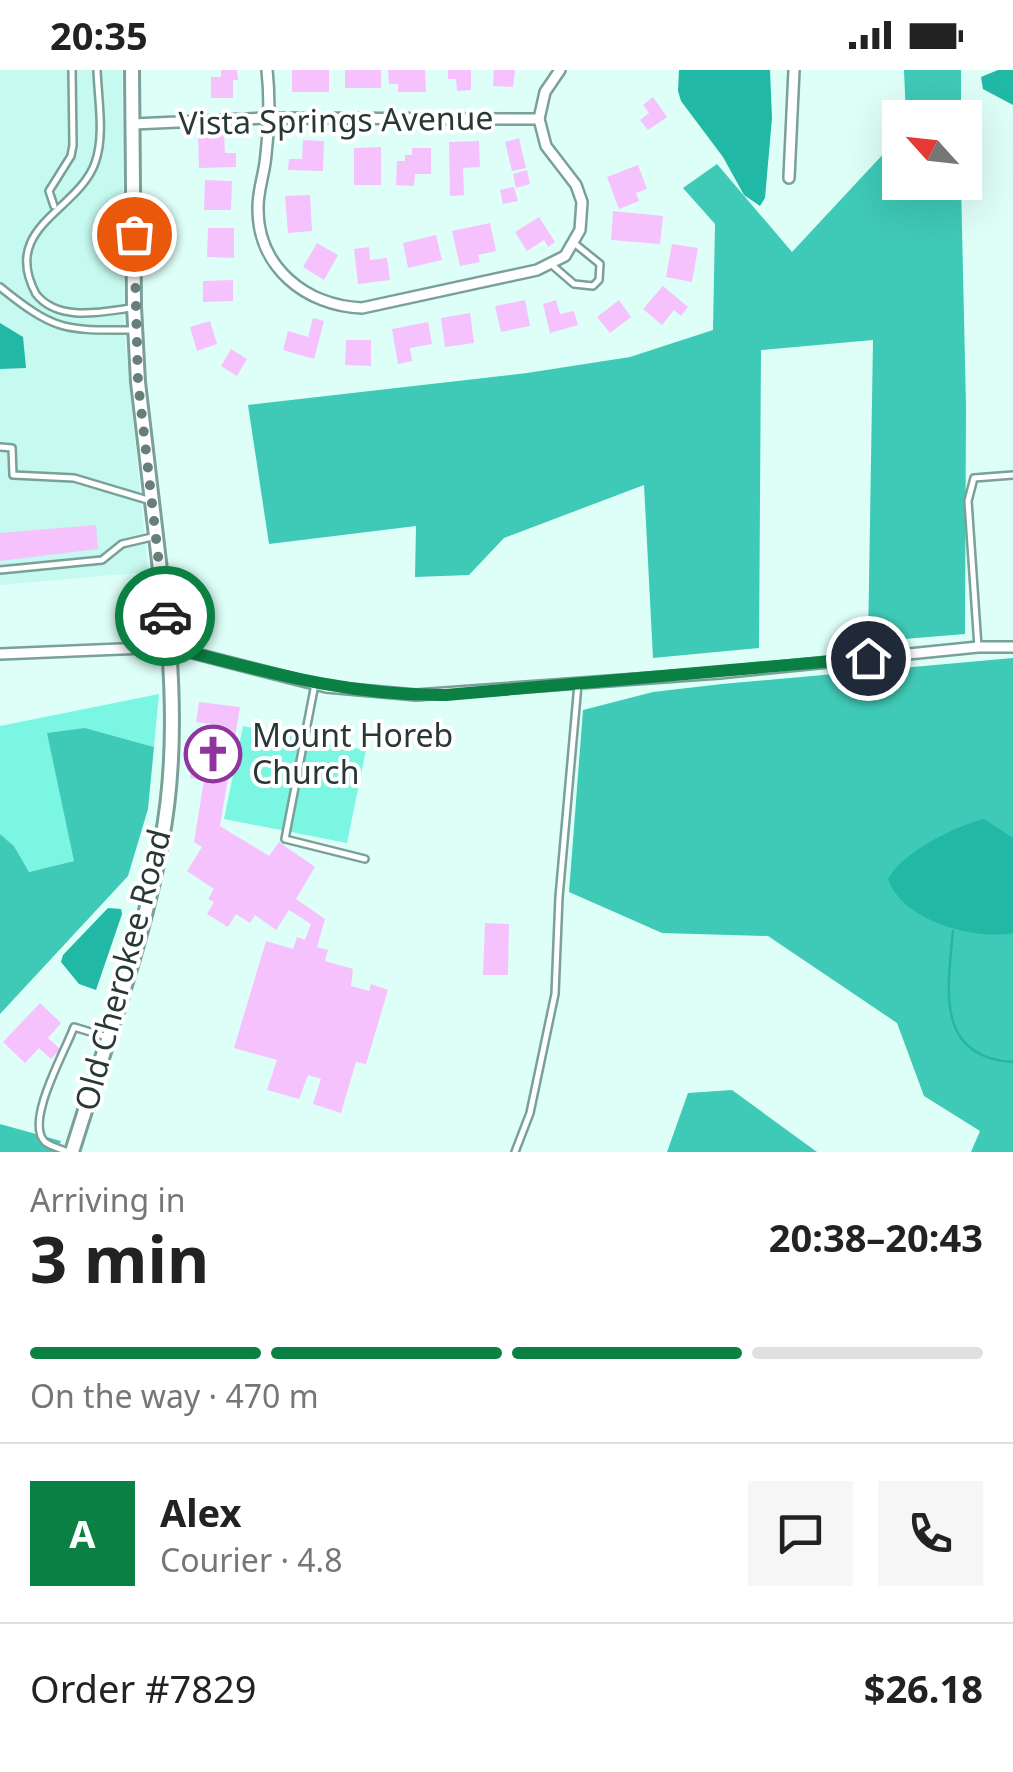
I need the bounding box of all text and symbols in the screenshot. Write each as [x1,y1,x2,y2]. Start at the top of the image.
text: 20:35 [50,9,148,61]
street label: Vista Springs Avenue [178,95,494,144]
north arrow [882,100,982,200]
map controls [882,100,982,200]
pin [92,192,177,277]
icon: bag [107,207,162,262]
courier [115,566,215,666]
icon: car [138,589,193,644]
pin [826,616,911,701]
icon: home [841,631,896,686]
place label: Mount Horeb Church [252,713,453,793]
church icon: Mount Horeb Church [183,724,243,784]
street label: Old Cherokee Road [63,824,180,1115]
text: Arriving in [30,1178,185,1221]
text: 20:38–20:43 [769,1211,983,1263]
text: 3 min [30,1214,209,1302]
text: On the way · 470 m [30,1374,319,1417]
button: chat [748,1481,853,1586]
button: phone [878,1481,983,1586]
text: Alex [160,1486,242,1538]
text: A [69,1507,96,1559]
text: Courier · 4.8 [160,1538,343,1581]
text: Order #7829 [30,1662,256,1714]
text: $26.18 [864,1662,983,1714]

